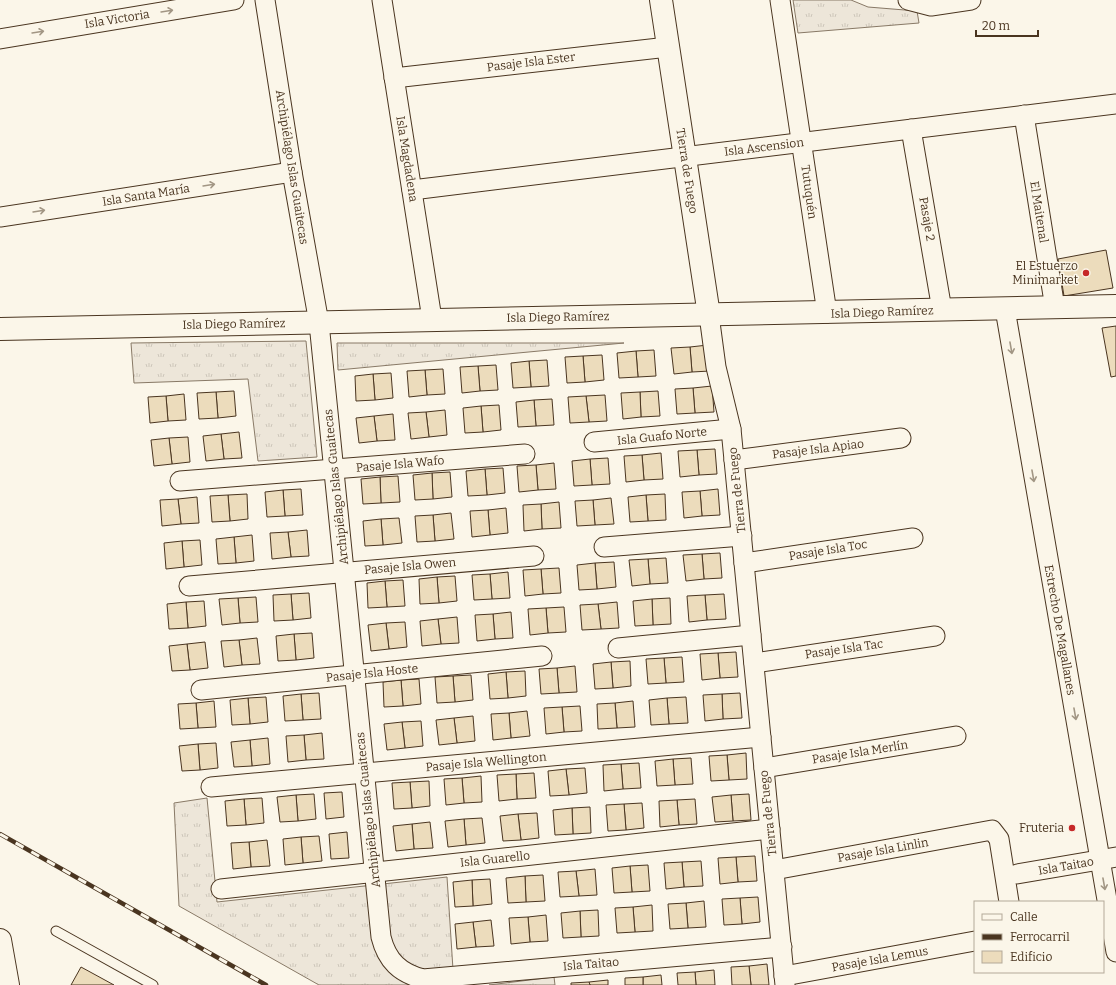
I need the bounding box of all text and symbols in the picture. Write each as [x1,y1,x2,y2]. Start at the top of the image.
street label: Isla Victoria [84,7,151,31]
one-way arrow [160,7,173,15]
scale bar [976,12,1038,38]
text: 20 m [982,19,1011,33]
one-way arrow [32,28,45,36]
street label: Pasaje Isla Ester [486,50,577,74]
street label: Archipiélago Islas Guaitecas [273,89,311,246]
street label: Isla Magdadena [393,115,421,203]
street label: Tierra de Fuego [673,127,701,215]
street label: Isla Ascension [723,135,805,159]
street label: Tutuquén [798,164,820,220]
street label: El Maitenal [1027,180,1051,244]
street label: Isla Santa María [101,181,191,209]
one-way arrow [202,181,215,189]
street label: Pasaje 2 [916,196,938,242]
one-way arrow [32,207,45,215]
place label: El Estuerzo Minimarket [1012,259,1079,287]
marker: El Estuerzo Minimarket [1081,268,1091,278]
street label: Isla Diego Ramírez [830,303,934,321]
street label: Isla Diego Ramírez [506,309,610,325]
street label: Isla Diego Ramírez [182,316,286,332]
one-way arrow [1007,341,1015,354]
street label: Archipiélago Islas Guaitecas [321,408,351,565]
street label: Isla Guafo Norte [616,424,708,448]
street label: Pasaje Isla Apiao [771,436,865,462]
street label: Tierra de Fuego [726,446,748,534]
street label: Pasaje Isla Wafo [355,453,445,475]
one-way arrow [1030,469,1038,482]
street label: Pasaje Isla Toc [788,537,868,563]
street label: Pasaje Isla Owen [363,555,457,577]
street label: Estrecho De Magallanes [1042,564,1078,697]
street label: Pasaje Isla Tac [804,637,884,661]
street label: Pasaje Isla Hoste [325,661,419,685]
one-way arrow [1071,707,1079,720]
street label: Archipiélago Islas Guaitecas [353,731,383,888]
street label: Pasaje Isla Merlín [811,737,909,766]
street label: Pasaje Isla Wellington [425,750,547,774]
street label: Tierra de Fuego [757,769,779,857]
place label: Fruteria [1019,821,1064,835]
marker: Fruteria [1067,823,1077,833]
street label: Pasaje Isla Linlin [836,835,930,865]
street label: Isla Guarello [459,848,531,870]
street label: Isla Taitao [1037,854,1095,878]
one-way arrow [1100,877,1108,890]
legend [974,901,1104,973]
text: Calle [1010,910,1038,924]
text: Ferrocarril [1010,930,1070,944]
street label: Pasaje Isla Lemus [831,944,930,974]
text: Edificio [1010,950,1052,964]
street label: Isla Taitao [562,955,620,973]

